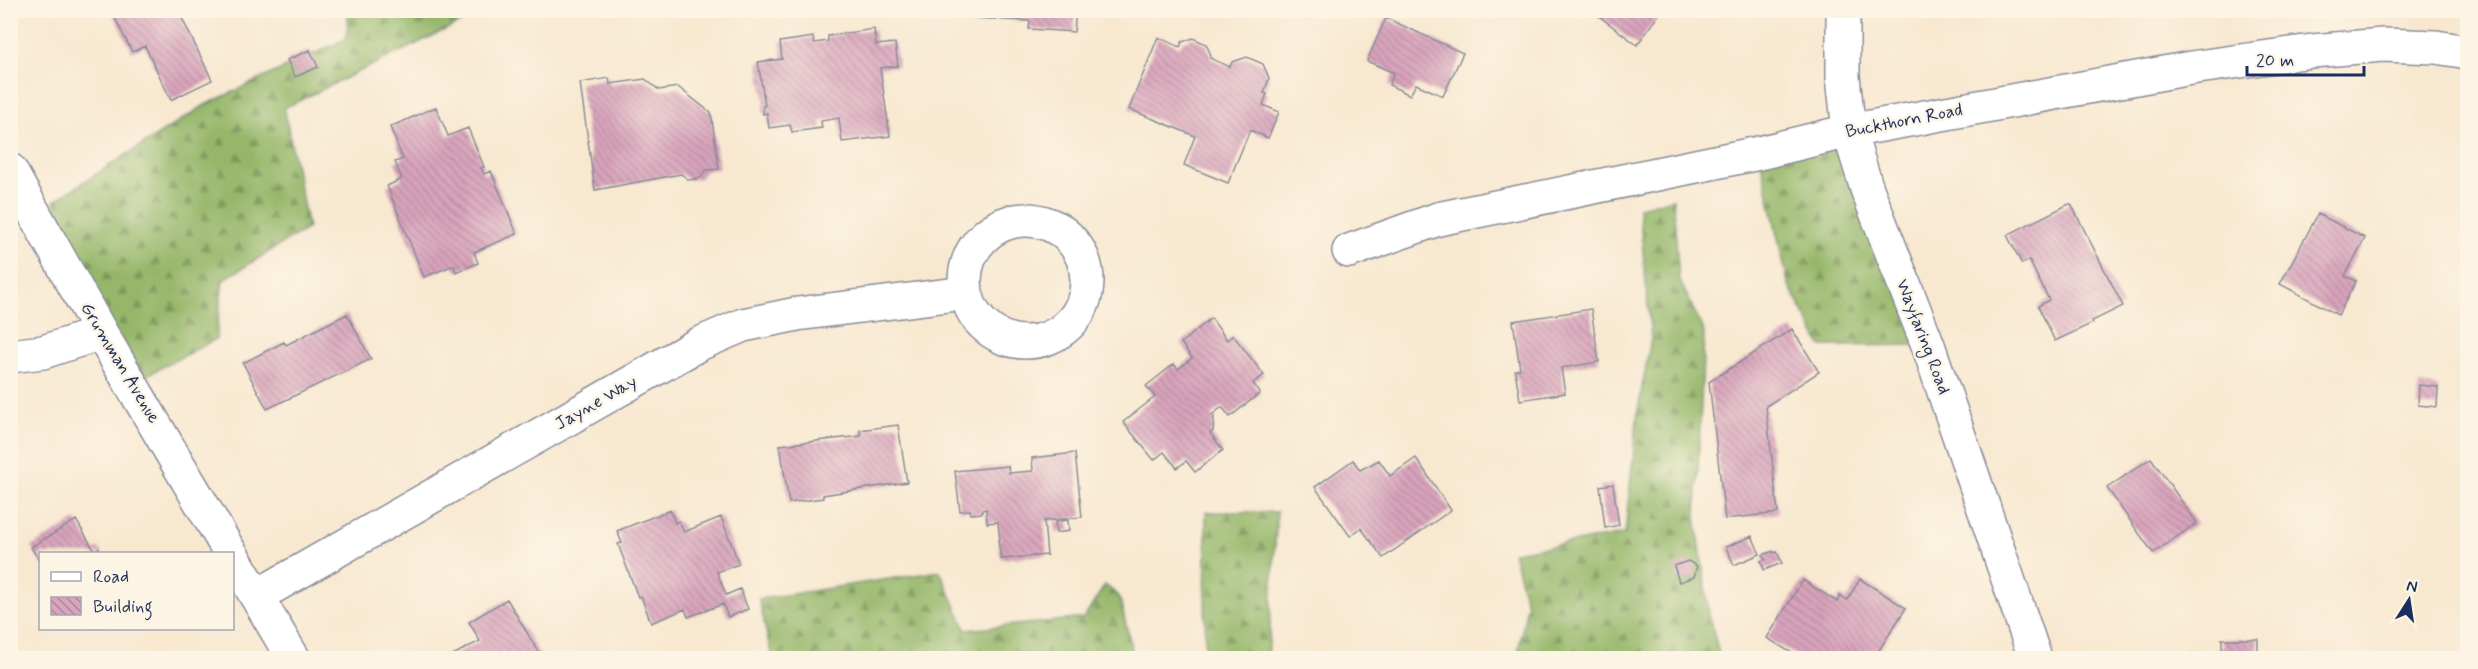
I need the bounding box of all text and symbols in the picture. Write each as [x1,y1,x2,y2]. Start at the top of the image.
scale bar [2247,39,2364,77]
text: 20 m [2256,49,2294,73]
street label: Buckthorn Road [1843,98,1965,144]
street label: Wayfaring Road [1889,276,1956,398]
street label: Grumman Avenue [74,298,166,428]
street label: Jayne Way [551,370,641,436]
legend [39,552,234,630]
text: Road [93,565,129,589]
north arrow [2379,570,2439,630]
text: N [2404,575,2419,598]
text: Building [93,595,153,621]

